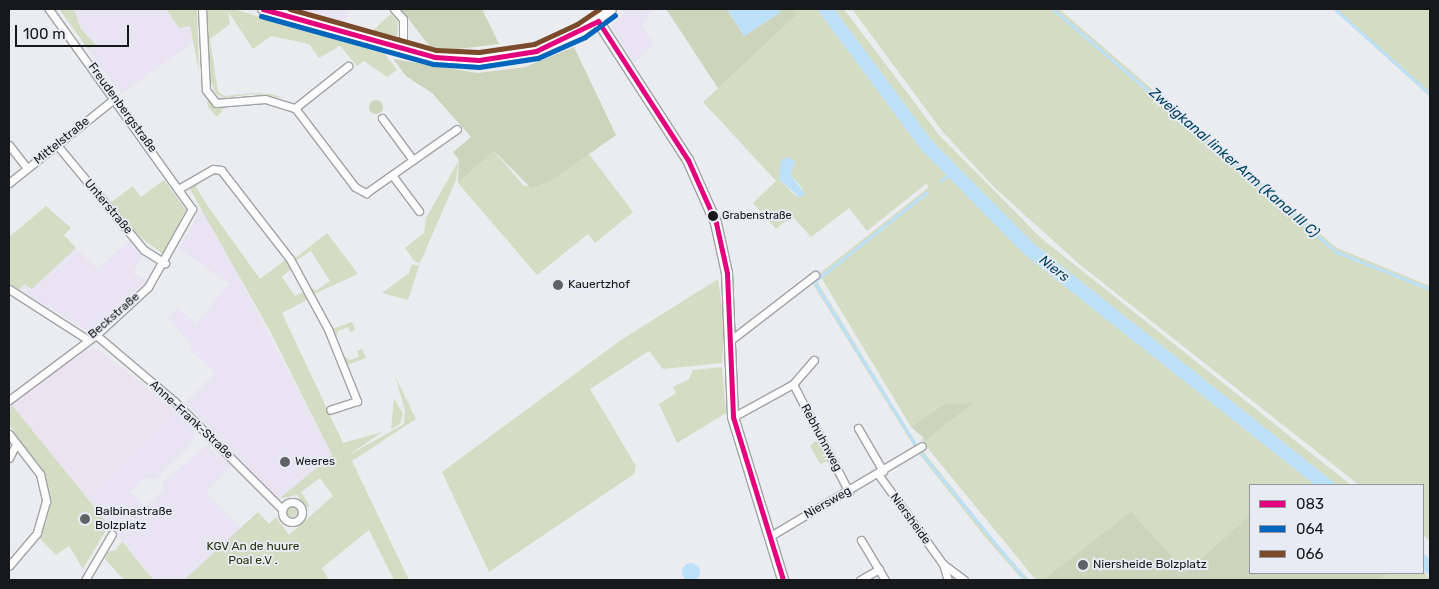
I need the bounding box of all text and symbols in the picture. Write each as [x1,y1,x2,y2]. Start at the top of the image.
scale bar [18,15,131,47]
text: 100 m [23,25,65,43]
street label: Freudenbergstraße [85,60,159,156]
water label: Zweigkanal linker Arm (Kanal III C) [1145,84,1323,242]
street label: Mittelstraße [31,114,93,168]
street label: Unterstraße [81,177,135,237]
place label: Grabenstraße [722,209,792,223]
marker: Grabenstraße [708,211,718,221]
water label: Niers [1036,252,1072,286]
place label: Kauertzhof [568,278,630,292]
marker: Kauertzhof [552,279,564,291]
street label: Beckstraße [85,290,143,342]
street label: Anne-Frank-Straße [146,378,236,462]
street label: Rebhuhnweg [797,402,845,474]
place label: Weeres [295,455,335,469]
marker: Weeres [279,456,291,468]
street label: Niersweg [802,484,854,522]
legend [1249,484,1424,574]
street label: Niersheide [887,491,933,547]
text: 083 [1296,495,1324,513]
place label: Balbinastraße Bolzplatz [95,505,172,533]
marker: Balbinastraße Bolzplatz [79,513,91,525]
text: 064 [1296,520,1324,538]
park label: KGV An de huure Poal e.V . [206,540,300,568]
text: 066 [1296,545,1324,563]
place label: Niersheide Bolzplatz [1093,558,1207,572]
marker: Niersheide Bolzplatz [1077,559,1089,571]

